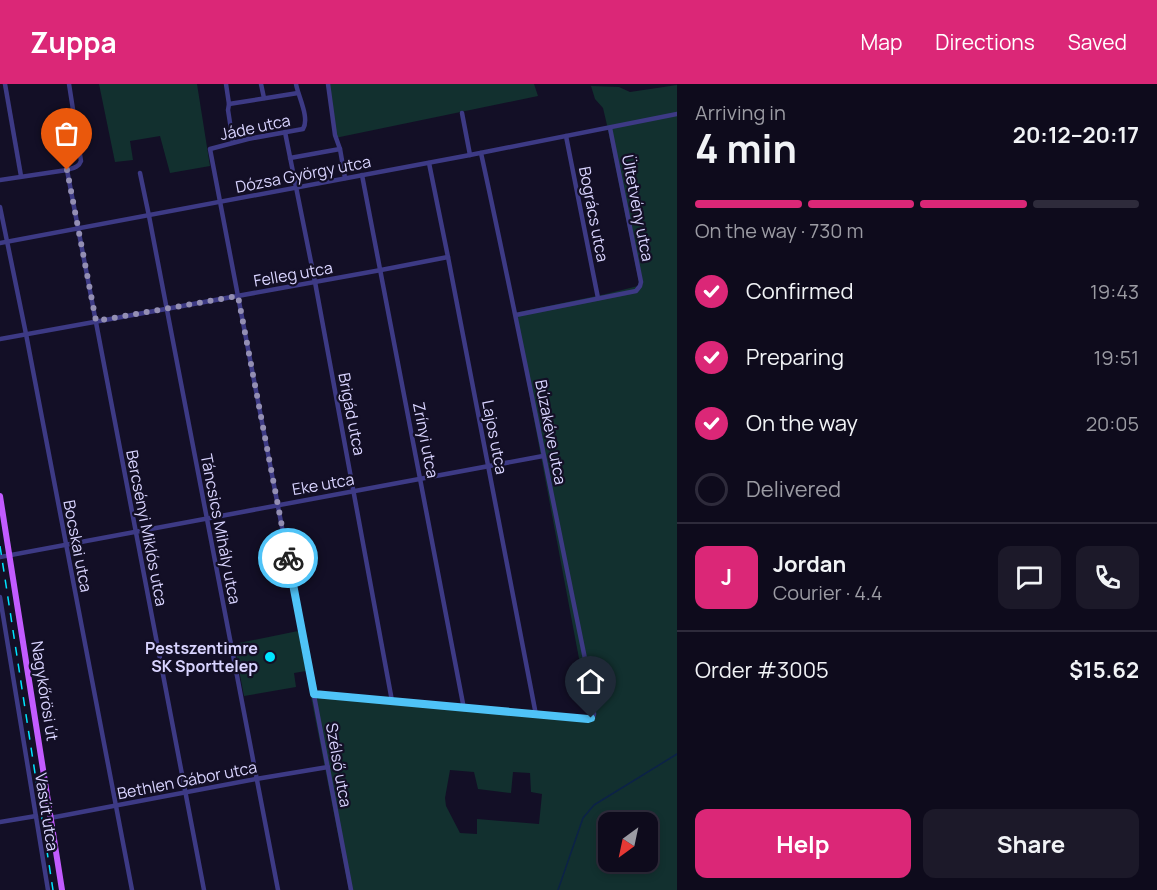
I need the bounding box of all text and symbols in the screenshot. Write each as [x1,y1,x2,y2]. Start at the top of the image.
text: Zuppa [30,23,117,61]
text: Map [861,28,902,56]
text: Directions [935,28,1035,56]
text: Saved [1068,28,1127,56]
text: Arriving in [695,99,786,126]
pin [41,108,92,170]
street label: Jáde utca [218,109,292,145]
icon: bag [50,117,83,150]
text: 20:12–20:17 [1013,120,1139,150]
text: 4 min [695,121,797,175]
street label: Dózsa György utca [233,150,373,198]
street label: Ültetvény utca [617,153,659,263]
street label: Bogrács utca [574,164,614,264]
text: On the way · 730 m [695,217,864,244]
street label: Felleg utca [252,256,334,292]
icon: check [695,275,728,308]
text: Confirmed [746,276,854,306]
text: 19:43 [1090,278,1139,305]
icon: check [695,341,728,374]
text: Preparing [746,342,844,372]
text: 19:51 [1093,344,1139,371]
street label: Brigád utca [333,371,371,457]
street label: Búzakéve utca [530,378,572,486]
street label: Lajos utca [477,398,513,476]
street label: Zrínyi utca [408,400,444,480]
icon: check [695,407,728,440]
text: On the way [746,408,858,438]
text: 20:05 [1086,410,1139,437]
street label: Bercsényi Miklós utca [121,448,173,608]
street label: Táncsics Mihály utca [196,452,246,606]
street label: Eke utca [290,468,356,500]
text: Delivered [746,474,841,504]
street label: Bocskai utca [58,498,98,594]
courier [258,528,318,588]
icon: bike [272,542,305,575]
button: chat [998,546,1061,609]
button: phone [1076,546,1139,609]
text: Jordan [773,549,846,579]
text: J [721,562,732,592]
text: Courier · 4.4 [773,579,883,606]
place label: Pestszentimre SK Sporttelep [145,637,258,677]
street label: Nagykőrösi út [26,639,64,743]
marker: Pestszentimre SK Sporttelep [263,650,277,664]
text: Order #3005 [695,655,829,685]
text: $15.62 [1069,655,1139,685]
pin [565,656,616,718]
icon: home [574,665,607,698]
street label: Szélső utca [321,721,357,809]
street label: Bethlen Gábor utca [115,756,259,804]
street label: Vasút utca [30,771,64,853]
button: Help [695,809,911,878]
button: Share [923,809,1139,878]
north arrow [598,812,658,872]
map controls [598,812,658,872]

